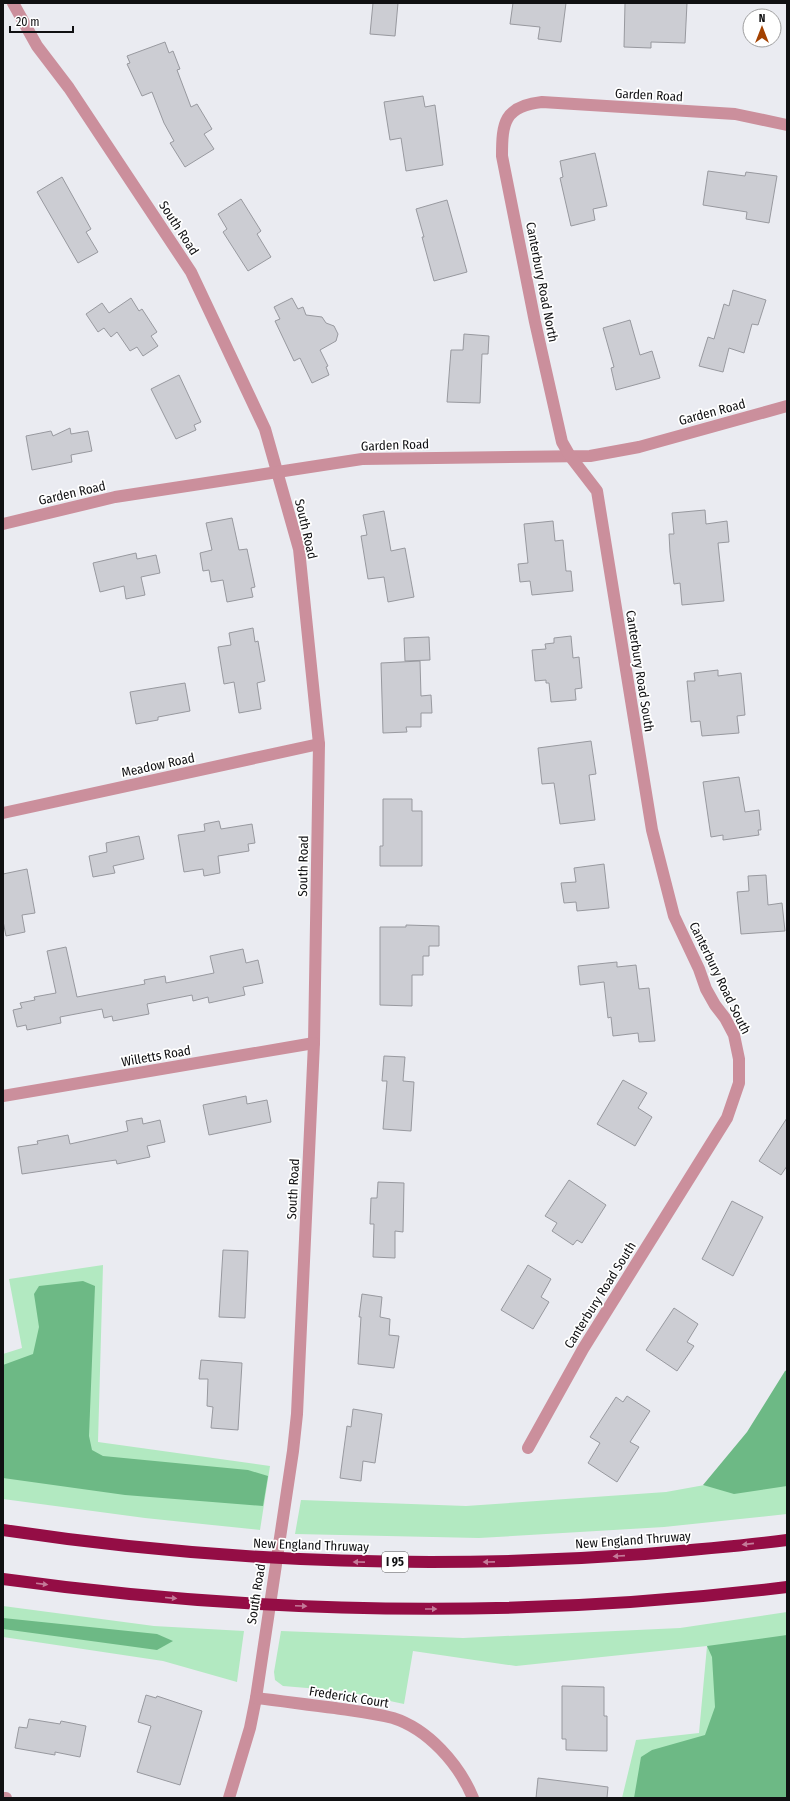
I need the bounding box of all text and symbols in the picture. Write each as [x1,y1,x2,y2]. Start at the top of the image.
scale bar [10,8,73,34]
north arrow [742,8,782,48]
text: N [759,12,765,25]
text: 20 m [16,15,40,29]
street label: Garden Road [615,86,683,104]
street label: South Road [156,198,202,258]
street label: Canterbury Road North [523,221,561,343]
street label: Garden Road [677,396,747,428]
street label: Garden Road [361,436,429,454]
street label: Garden Road [37,478,107,508]
street label: South Road [292,497,320,561]
street label: Canterbury Road South [623,609,657,733]
street label: Meadow Road [120,750,196,780]
street label: South Road [295,835,311,897]
street label: Canterbury Road South [686,919,754,1037]
street label: Willetts Road [120,1043,192,1069]
street label: South Road [284,1158,302,1220]
street label: Canterbury Road South [561,1239,639,1351]
street label: New England Thruway [575,1528,692,1552]
street label: New England Thruway [253,1535,369,1555]
one-way arrow [742,1541,754,1547]
road number: I 95 [382,1552,408,1572]
one-way arrow [613,1552,625,1559]
one-way arrow [353,1558,365,1565]
one-way arrow [483,1558,495,1565]
street label: South Road [244,1563,268,1625]
one-way arrow [36,1581,48,1587]
one-way arrow [165,1595,177,1602]
one-way arrow [295,1603,307,1610]
one-way arrow [425,1606,438,1612]
street label: Frederick Court [308,1683,391,1711]

